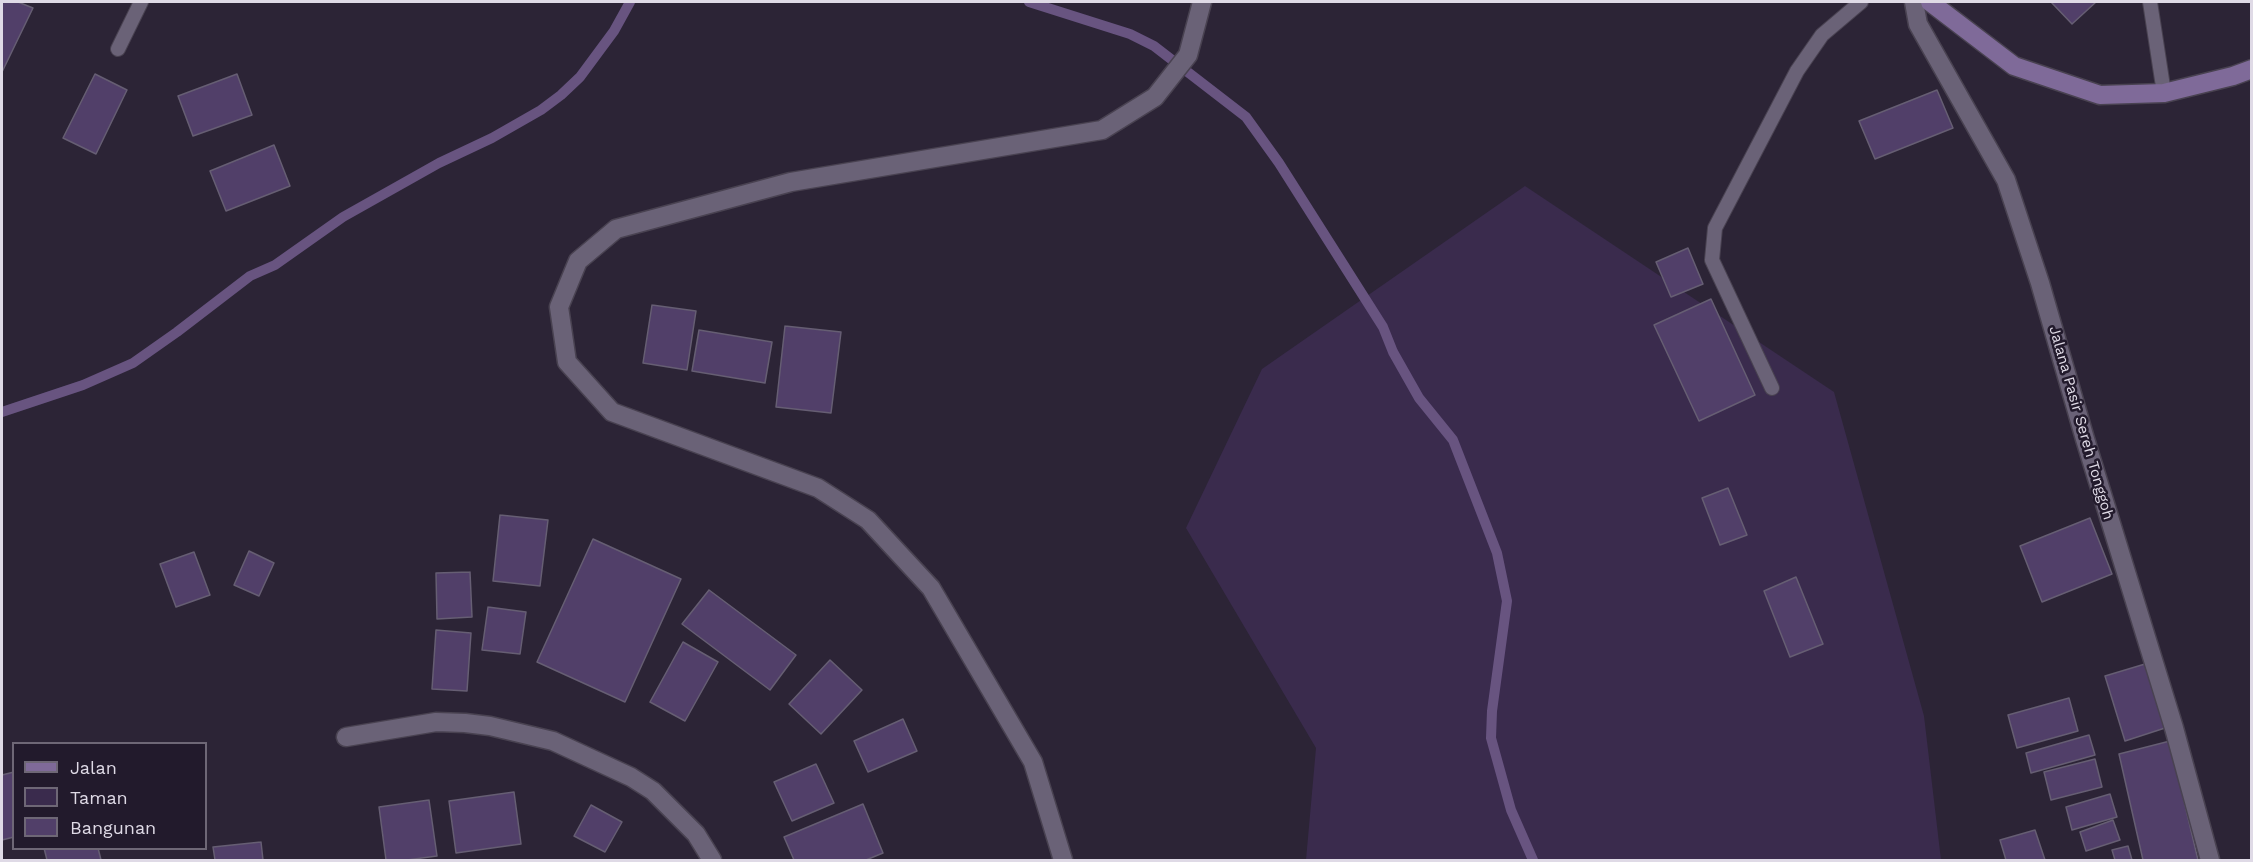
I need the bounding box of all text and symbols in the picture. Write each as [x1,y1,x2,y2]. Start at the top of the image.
street label: Jalana Pasir Sereh Tonggoh [2045,324,2117,522]
legend [12,742,207,850]
text: Jalan [70,757,117,778]
text: Taman [70,787,128,808]
text: Bangunan [70,817,156,838]

